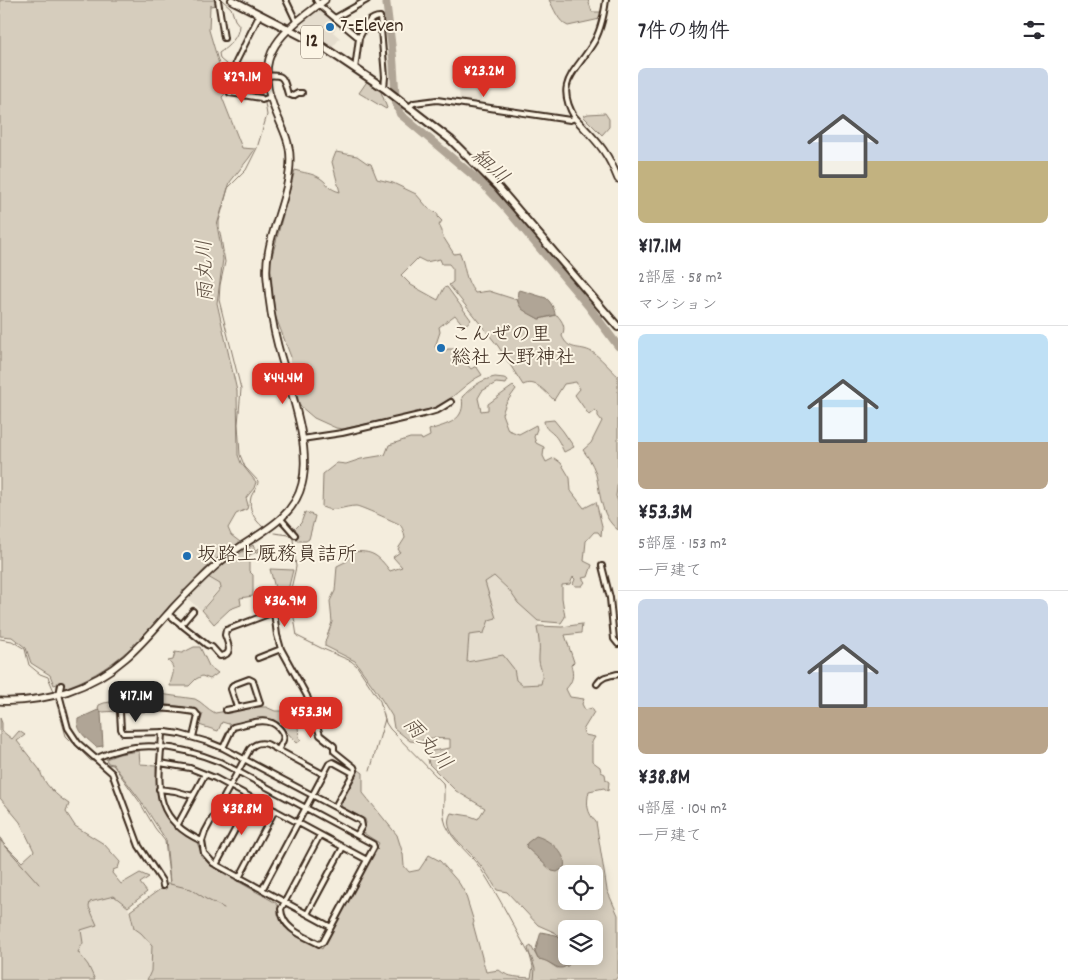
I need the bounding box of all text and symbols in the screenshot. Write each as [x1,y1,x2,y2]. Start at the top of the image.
place label: 7-Eleven [340,13,404,41]
icon: filters [1020,16,1048,44]
text: 7件の物件 [638,18,730,48]
marker: 7-Eleven [324,21,336,33]
road number: 12 [301,26,323,58]
pin: ¥23.2M [443,56,525,98]
text: ¥23.2M [464,60,504,83]
pin: ¥29.1M [201,62,283,104]
text: ¥29.1M [223,66,261,89]
icon: home [798,101,888,191]
water label: 細川 [463,143,515,193]
text: ¥17.1M [638,233,681,263]
water label: 雨丸川 [191,239,223,303]
text: 2部屋 · 58 m² [638,267,722,290]
text: マンション [638,294,717,317]
place label: こんぜの里 総社 大野神社 [451,322,576,373]
marker: こんぜの里 総社 大野神社 [435,342,447,354]
pin: ¥44.4M [242,362,324,405]
icon: home [798,366,888,456]
text: ¥44.4M [263,367,303,390]
text: ¥53.3M [638,499,692,529]
text: 5部屋 · 153 m² [638,533,727,556]
place label: 坂路上厩務員詰所 [197,542,357,570]
marker: 坂路上厩務員詰所 [181,550,193,562]
text: 一戸建て [638,560,702,583]
pin: ¥36.9M [244,586,326,628]
text: ¥36.9M [264,590,306,613]
icon: home [798,631,888,721]
pin: ¥17.1M [95,680,177,723]
text: ¥17.1M [120,685,152,708]
pin: ¥53.3M [270,696,352,739]
text: ¥53.3M [290,701,332,724]
water label: 雨丸川 [394,711,458,779]
text: ¥38.8M [638,764,690,794]
pin: ¥38.8M [201,794,283,836]
text: ¥38.8M [222,798,262,821]
text: 4部屋 · 104 m² [638,798,727,821]
text: 一戸建て [638,825,702,848]
map controls [558,865,603,965]
button: locate [558,865,603,910]
button: layers [558,920,603,965]

